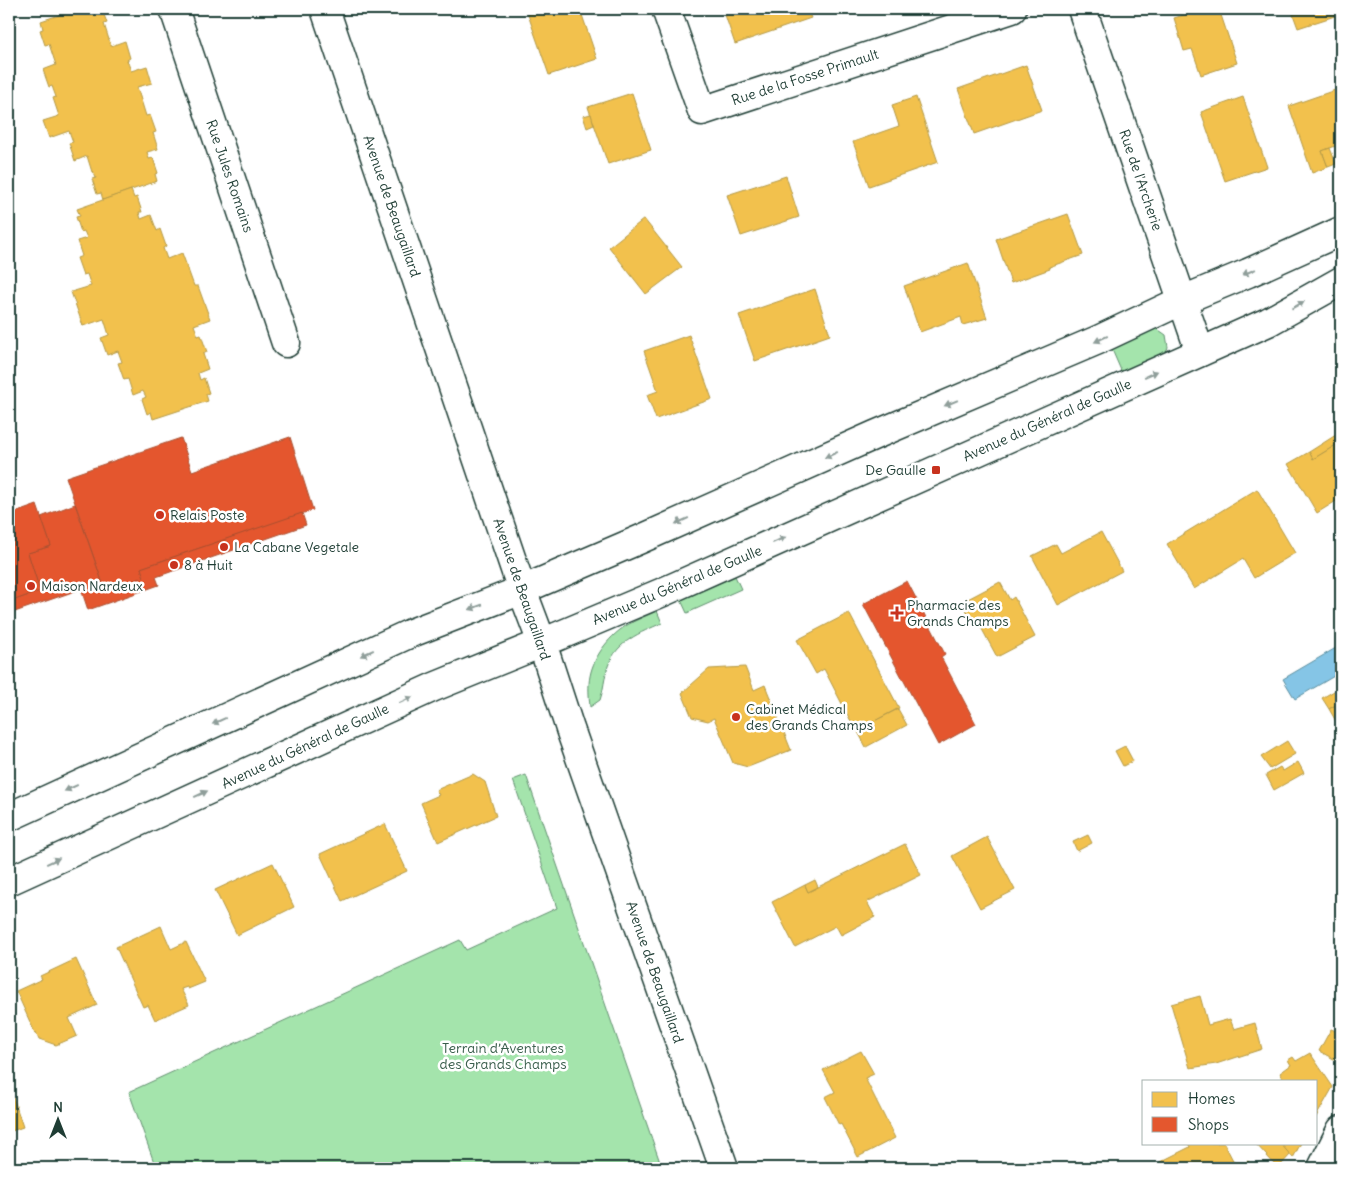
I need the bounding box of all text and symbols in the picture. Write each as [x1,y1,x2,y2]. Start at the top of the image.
street label: Rue de la Fosse Primault [729,45,881,109]
street label: Rue Jules Romains [202,117,258,235]
street label: Rue de l'Archerie [1115,127,1167,233]
street label: Avenue de Beaugaillard [359,133,425,279]
one-way arrow [1242,269,1256,277]
one-way arrow [1291,300,1305,309]
one-way arrow [1094,336,1108,344]
one-way arrow [1144,369,1158,377]
street label: Avenue du Général de Gaulle [960,375,1134,465]
one-way arrow [943,399,958,407]
one-way arrow [824,451,838,459]
place label: De Gaulle [865,461,926,479]
marker: De Gaulle [930,464,942,476]
place label: Relais Poste [170,506,245,524]
marker: Relais Poste [154,509,166,521]
street label: Avenue de Beaugaillard [489,516,555,662]
one-way arrow [675,517,689,525]
one-way arrow [772,536,786,544]
place label: La Cabane Vegetale [234,538,359,556]
marker: La Cabane Vegetale [218,541,230,553]
street label: Avenue du Général de Gaulle [590,541,764,629]
place label: 8 à Huit [184,556,233,574]
marker: 8 à Huit [168,559,180,571]
place label: Maison Nardeux [41,577,143,595]
marker: Maison Nardeux [25,580,37,592]
place label: Pharmacie des Grands Champs [907,596,1009,630]
one-way arrow [469,604,484,612]
marker: Pharmacie des Grands Champs [891,607,903,619]
one-way arrow [360,650,374,658]
one-way arrow [399,696,413,704]
street label: Avenue du Général de Gaulle [219,699,391,793]
place label: Cabinet Médical des Grands Champs [746,700,873,734]
marker: Cabinet Médical des Grands Champs [730,711,742,723]
one-way arrow [212,717,226,725]
one-way arrow [64,784,78,792]
one-way arrow [194,789,208,797]
one-way arrow [46,857,60,865]
street label: Avenue de Beaugaillard [622,899,688,1045]
park label: Terrain d’Aventures des Grands Champs [439,1039,567,1073]
legend [1142,1080,1318,1144]
text: Homes [1188,1089,1235,1108]
north arrow [32,1094,82,1144]
text: N [53,1098,63,1116]
text: Shops [1188,1115,1229,1134]

